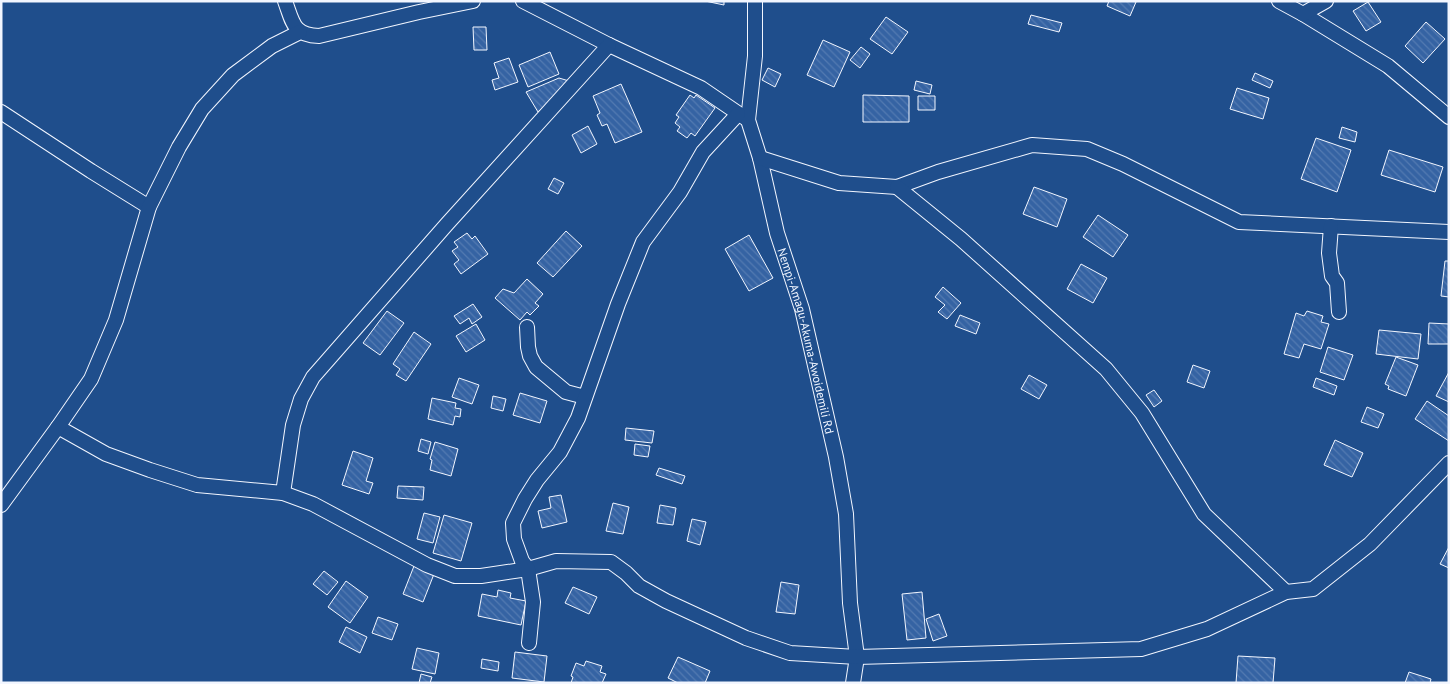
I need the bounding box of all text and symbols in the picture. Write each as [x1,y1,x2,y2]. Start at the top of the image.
street label: Nempi-Amagu-Akuma-Awoidemili Rd [775,246,838,435]

